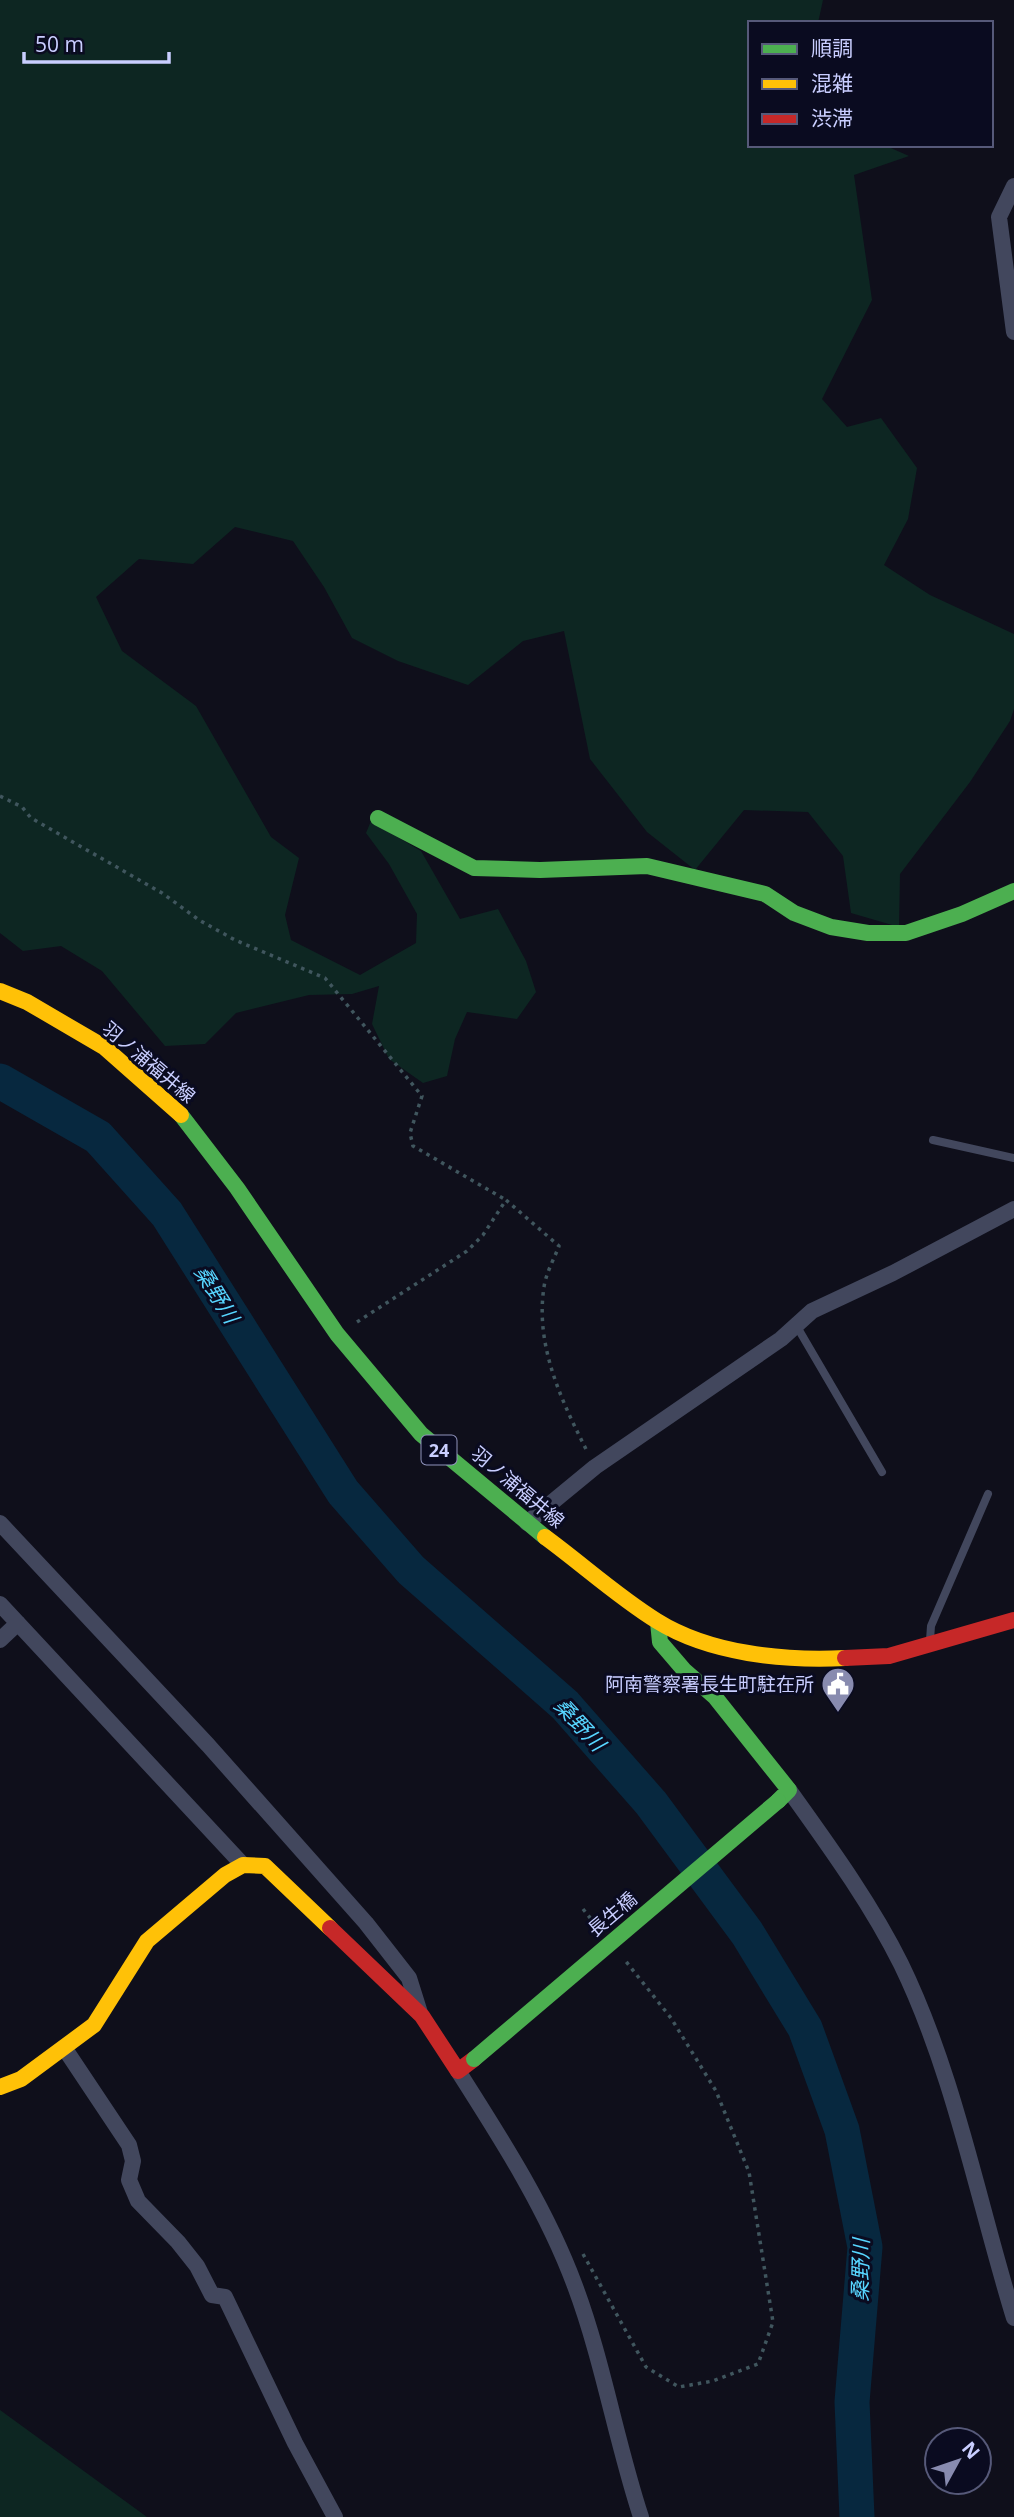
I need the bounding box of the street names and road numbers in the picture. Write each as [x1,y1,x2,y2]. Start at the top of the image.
street label: 羽ノ浦福井線 [97,1015,201,1109]
road number: 24 [422,1436,457,1464]
street label: 羽ノ浦福井線 [466,1440,570,1534]
street label: 長生橋 [582,1886,642,1942]

